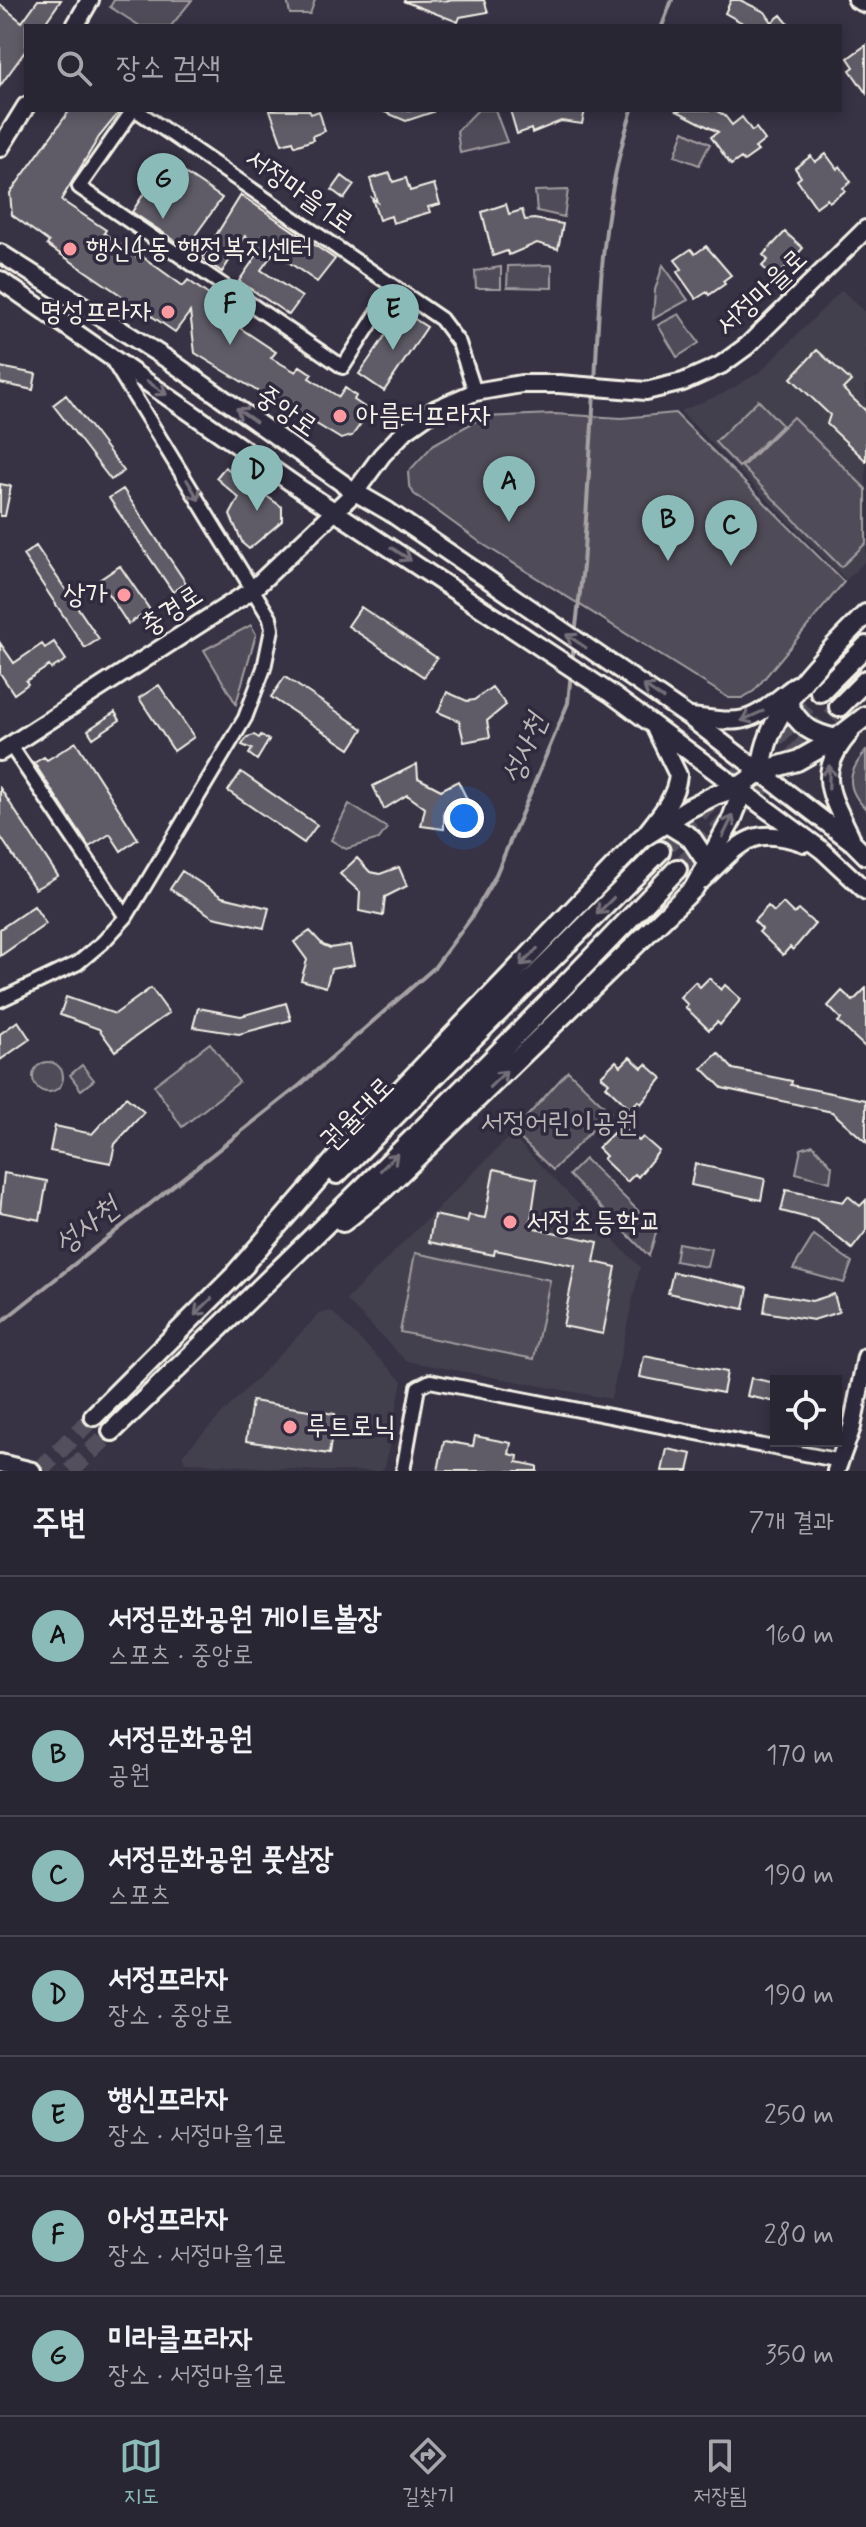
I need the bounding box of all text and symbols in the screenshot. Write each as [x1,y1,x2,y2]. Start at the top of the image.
search box [24,24,842,112]
icon: search [52,46,96,90]
text: 장소 검색 [116,49,221,88]
street label: 서정마을1로 [237,141,361,243]
pin: G [137,153,189,219]
place label: 행신4동 행정복지센터 [86,231,313,268]
marker: 행신4동 행정복지센터 [61,240,79,258]
street label: 서정마을로 [708,241,816,345]
pin: F [204,279,256,345]
pin: E [367,284,419,350]
place label: 명성프라자 [39,294,152,331]
marker: 명성프라자 [159,303,177,321]
street label: 중앙로 [248,377,324,447]
one-way arrow [145,380,167,396]
place label: 아름터프라자 [356,398,491,435]
one-way arrow [236,407,257,424]
marker: 아름터프라자 [331,407,349,425]
pin: D [231,445,283,511]
pin: A [483,456,535,522]
one-way arrow [184,479,201,501]
pin: B [642,495,694,561]
pin: C [705,500,757,566]
one-way arrow [390,546,412,562]
place label: 상가 [63,577,108,614]
street label: 충경로 [134,577,210,645]
marker: 상가 [115,586,133,604]
one-way arrow [565,632,588,648]
one-way arrow [642,684,665,700]
water label: 성사천 [493,705,558,790]
one-way arrow [740,709,764,724]
one-way arrow [822,765,837,791]
your location [444,798,484,838]
one-way arrow [721,815,736,839]
one-way arrow [596,896,615,915]
one-way arrow [520,947,539,966]
street label: 권율대로 [313,1069,403,1159]
one-way arrow [488,1070,507,1089]
park label: 서정어린이공원 [480,1105,638,1142]
one-way arrow [379,1153,398,1172]
water label: 성사천 [46,1187,130,1264]
place label: 서정초등학교 [526,1204,661,1241]
marker: 서정초등학교 [501,1213,519,1231]
one-way arrow [194,1297,213,1316]
map controls [770,1375,842,1447]
button: locate [770,1375,842,1447]
place label: 루트로닉 [306,1409,396,1446]
marker: 루트로닉 [281,1418,299,1436]
text: 주변 [32,1501,87,1546]
text: 7개 결과 [748,1506,834,1540]
text: 서정문화공원 게이트볼장 [108,1600,382,1639]
text: A [49,1619,67,1653]
text: 160 m [765,1619,834,1653]
text: 스포츠 · 중앙로 [108,1639,254,1673]
text: 서정문화공원 [108,1720,253,1759]
text: B [50,1739,66,1773]
text: 170 m [766,1739,834,1773]
text: 공원 [108,1759,150,1793]
text: 서정문화공원 풋살장 [108,1840,333,1879]
text: C [49,1859,67,1893]
text: 190 m [764,1859,834,1893]
text: 스포츠 [108,1879,171,1913]
text: 서정프라자 [108,1960,229,1999]
text: D [49,1979,67,2013]
text: 190 m [764,1979,834,2013]
text: 장소 · 중앙로 [108,1999,233,2033]
text: 행신프라자 [108,2080,229,2119]
text: E [50,2099,66,2133]
text: 250 m [764,2099,834,2133]
text: 장소 · 서정마을1로 [108,2119,286,2153]
text: 아성프라자 [108,2200,229,2239]
text: F [51,2219,65,2253]
text: 280 m [764,2219,834,2253]
text: 장소 · 서정마을1로 [108,2239,286,2273]
text: 미라클프라자 [108,2320,253,2359]
text: G [49,2339,67,2373]
text: 350 m [765,2339,834,2373]
text: 장소 · 서정마을1로 [108,2359,286,2393]
tab: 지도 [119,2434,163,2511]
tab: 길찾기 [402,2434,455,2511]
tab: 저장됨 [694,2434,747,2511]

